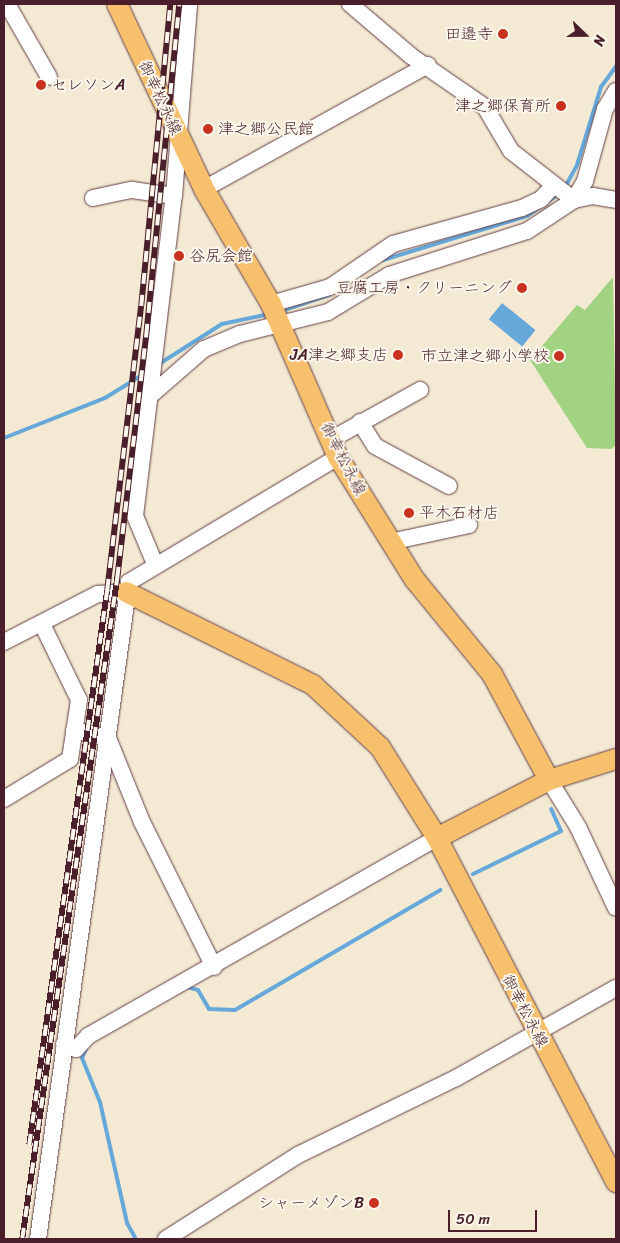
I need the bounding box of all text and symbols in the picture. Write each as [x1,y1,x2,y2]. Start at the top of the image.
north arrow [560,10,610,60]
place label: 田邉寺 [445,24,493,44]
marker: 田邉寺 [497,28,509,40]
text: N [586,32,613,50]
street label: 御幸松永線 [134,58,186,138]
place label: セレソンA [51,75,125,95]
marker: セレソンA [35,79,47,91]
place label: 津之郷保育所 [455,96,551,116]
marker: 津之郷保育所 [555,100,567,112]
place label: 津之郷公民館 [218,119,314,139]
marker: 津之郷公民館 [202,123,214,135]
place label: 谷尻会館 [189,246,253,266]
marker: 谷尻会館 [173,250,185,262]
place label: 豆腐工房・クリーニング [336,278,512,298]
marker: 豆腐工房・クリーニング [516,282,528,294]
place label: JA津之郷支店 [290,345,388,365]
place label: 市立津之郷小学校 [421,346,549,366]
marker: JA津之郷支店 [392,349,404,361]
marker: 市立津之郷小学校 [553,350,565,362]
street label: 御幸松永線 [316,419,370,499]
place label: 平木石材店 [419,503,499,523]
marker: 平木石材店 [403,507,415,519]
street label: 御幸松永線 [498,971,552,1051]
place label: シャーメゾンB [258,1193,364,1213]
marker: シャーメゾンB [368,1197,380,1209]
scale bar [450,1200,539,1232]
text: 50 m [456,1206,490,1232]

